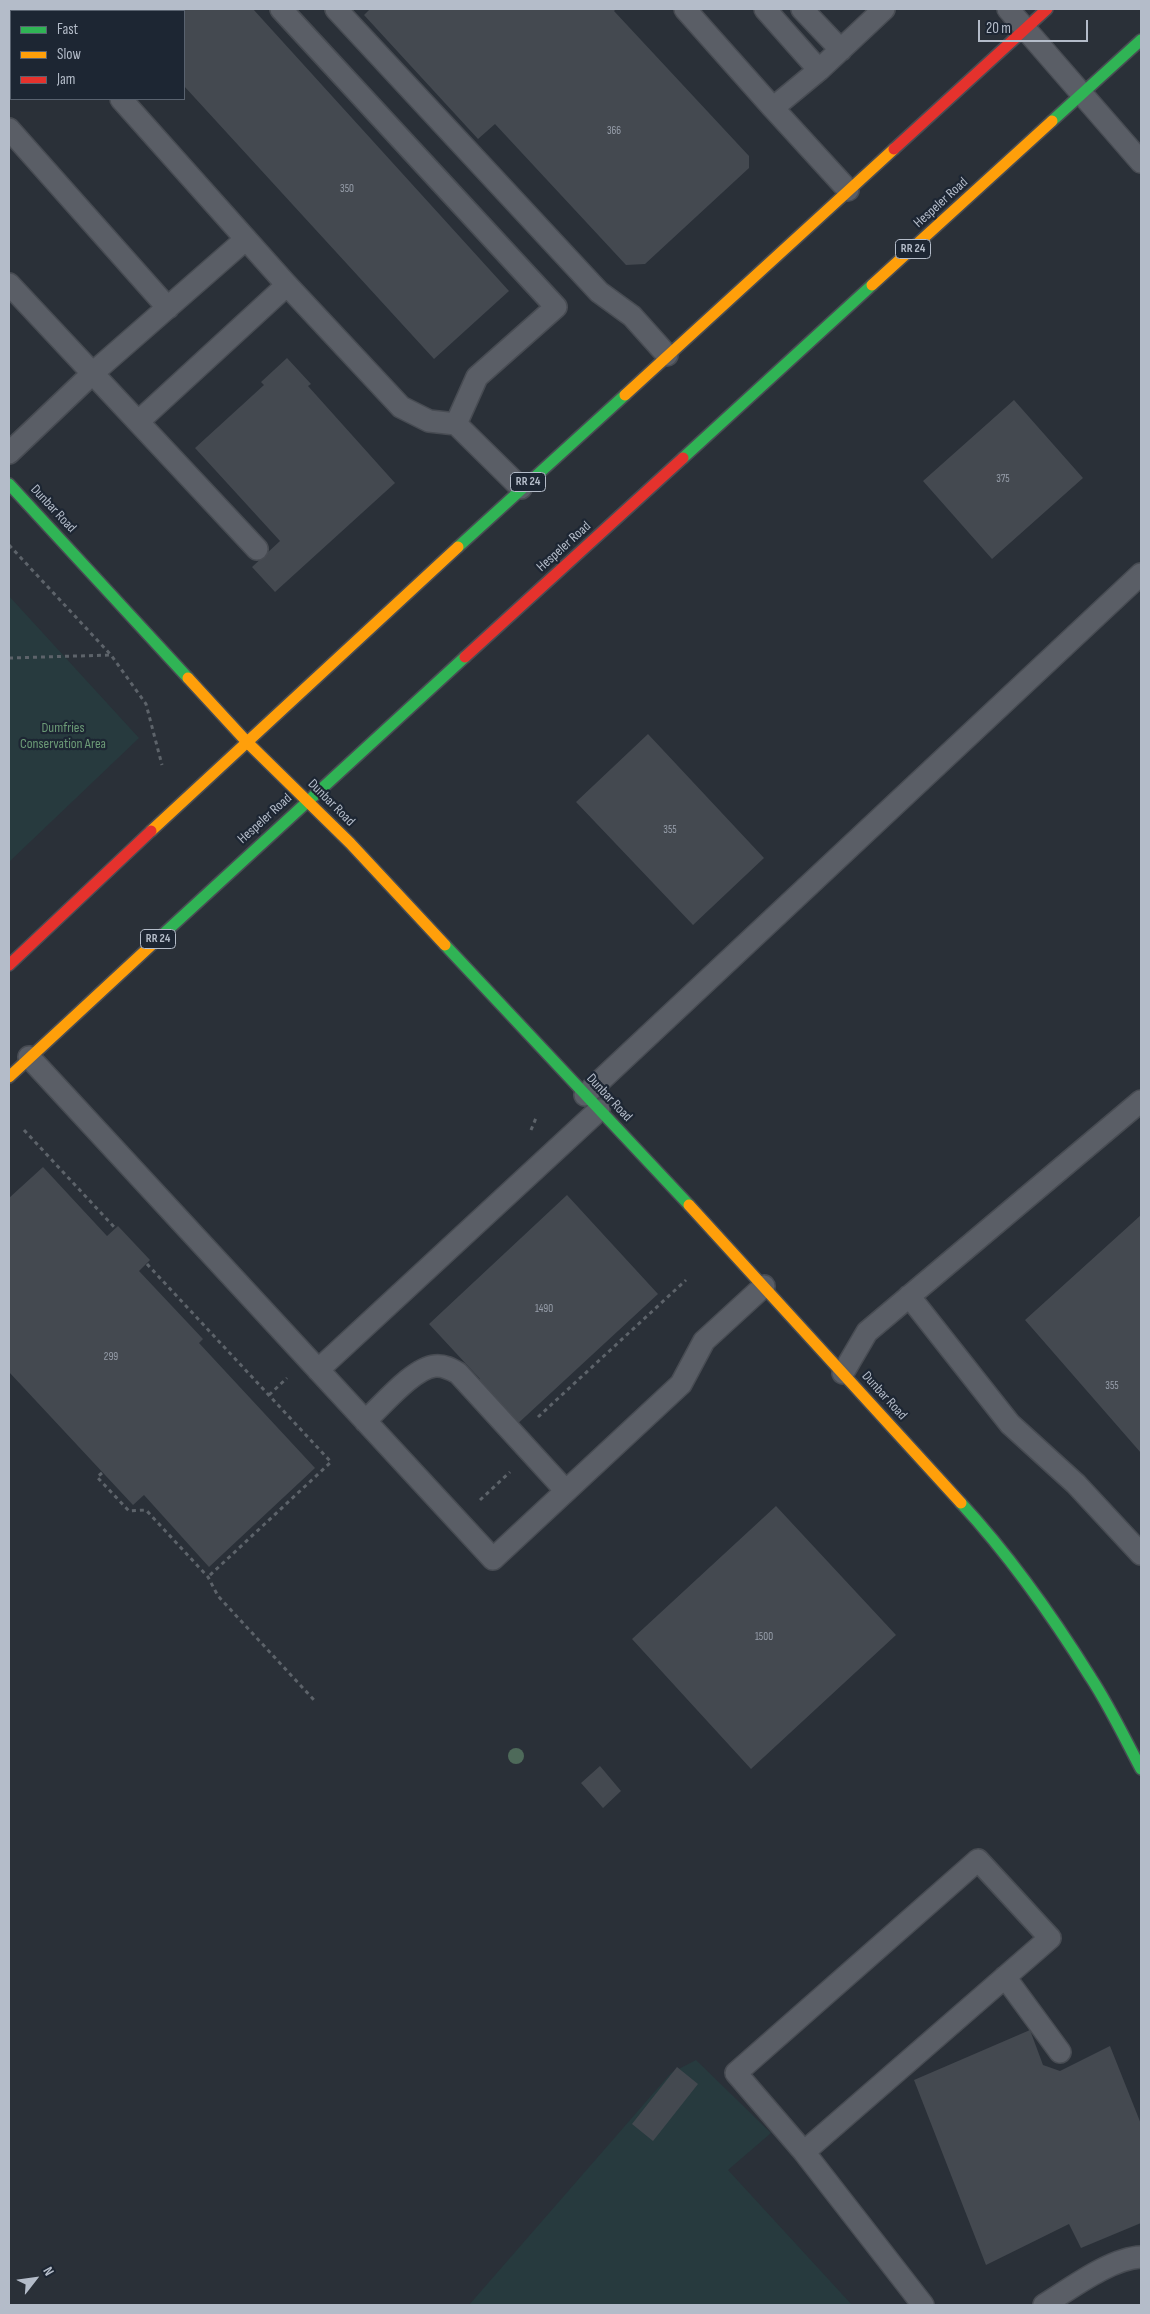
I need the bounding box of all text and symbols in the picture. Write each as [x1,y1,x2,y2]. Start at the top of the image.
legend [10,10,185,100]
scale bar [980,10,1090,42]
text: 20 m [986,19,1011,38]
text: Fast [57,20,78,39]
text: Slow [57,45,81,64]
text: Jam [57,70,75,89]
house number: 366 [607,124,621,138]
street label: Hespeler Road [910,174,972,232]
house number: 350 [340,182,354,196]
road number: RR 24 [896,240,930,258]
road number: RR 24 [510,472,546,492]
house number: 375 [996,472,1010,486]
street label: Dunbar Road [27,482,79,536]
street label: Hespeler Road [533,518,595,576]
park label: Dumfries Conservation Area [20,720,106,752]
street label: Dunbar Road [304,776,358,830]
street label: Hespeler Road [234,790,296,848]
house number: 355 [663,823,677,837]
road number: RR 24 [140,930,176,949]
street label: Dunbar Road [583,1071,635,1125]
house number: 1490 [535,1302,553,1316]
house number: 299 [104,1350,118,1364]
street label: Dunbar Road [858,1368,910,1424]
house number: 355 [1105,1379,1119,1393]
house number: 1500 [755,1630,773,1644]
north arrow [10,2254,60,2304]
text: N [39,2264,58,2279]

